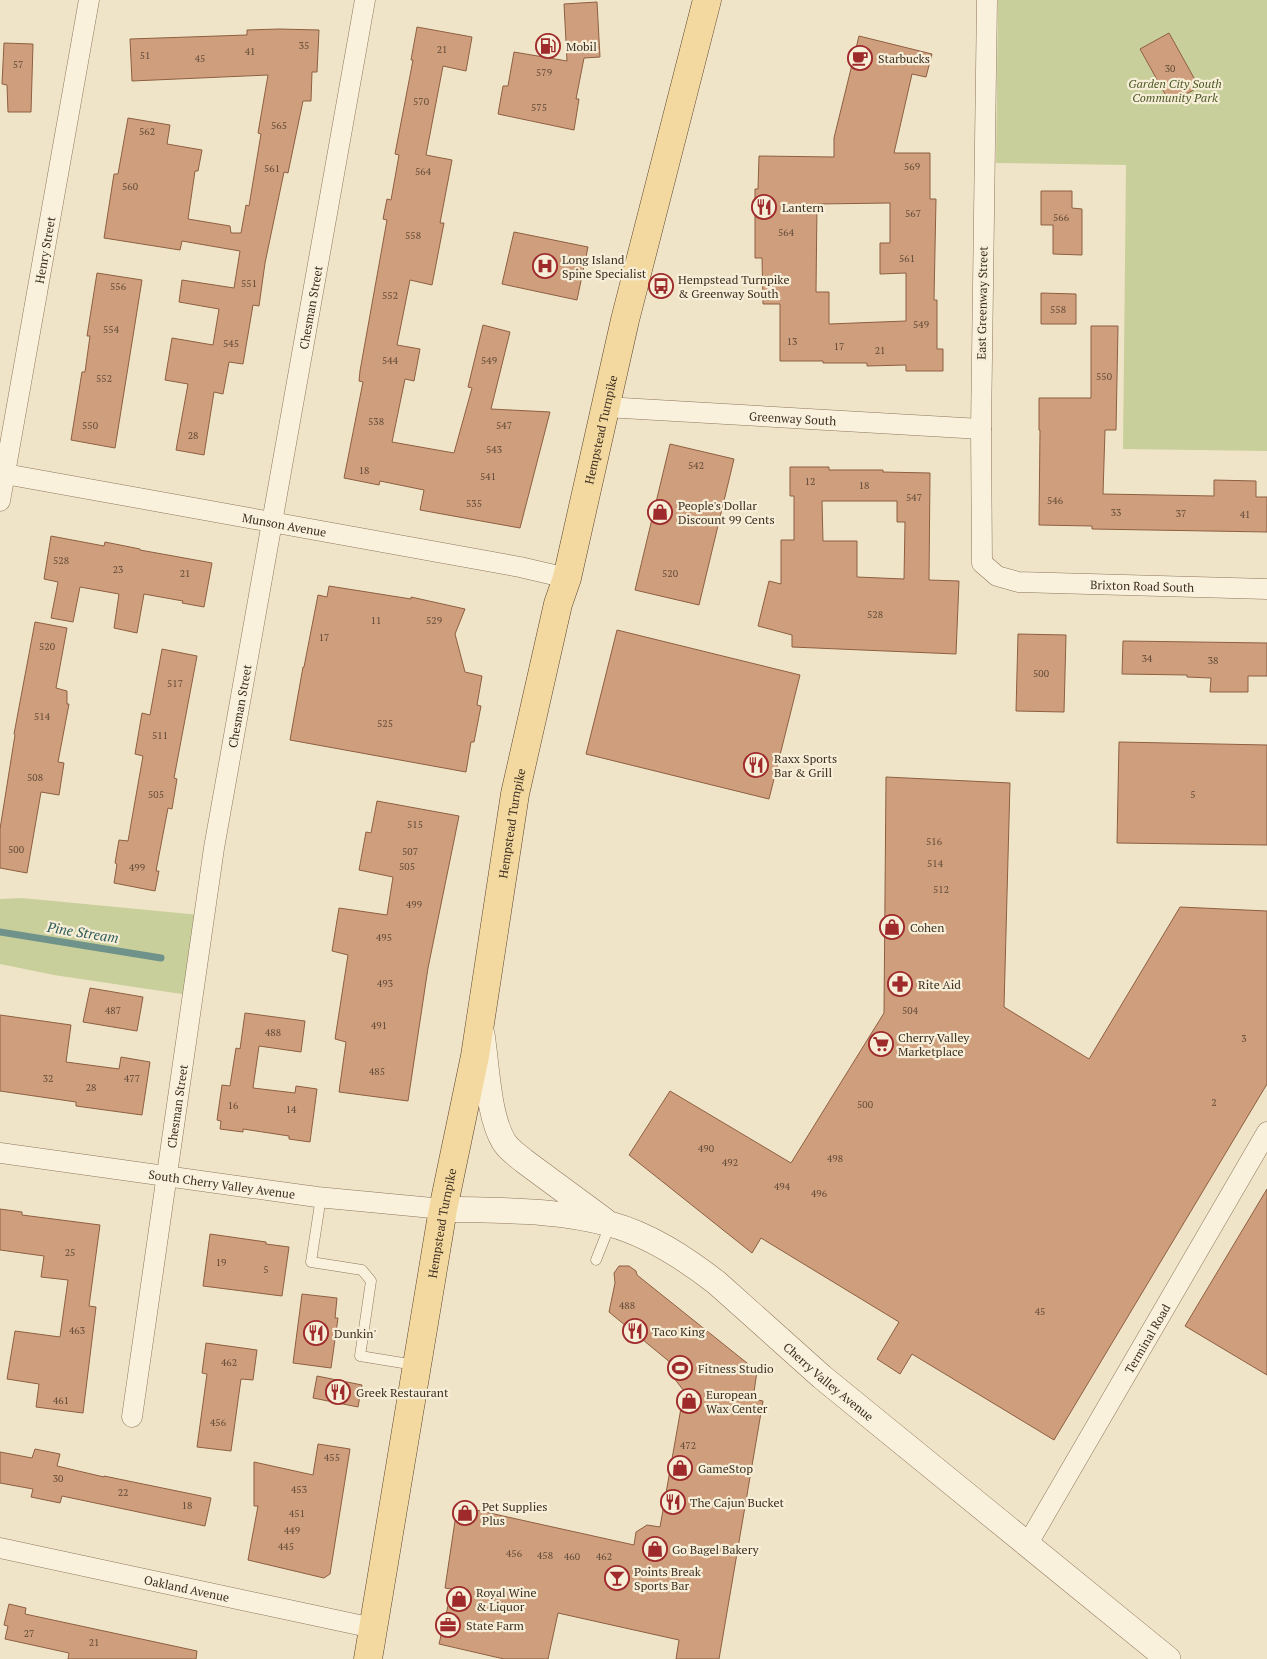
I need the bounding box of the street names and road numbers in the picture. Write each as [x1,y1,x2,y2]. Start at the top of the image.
street label: Henry Street [31,215,58,285]
street label: East Greenway Street [974,246,990,360]
street label: Chesman Street [295,264,325,350]
street label: Hempstead Turnpike [581,374,620,486]
street label: Greenway South [749,408,837,428]
street label: Munson Avenue [241,509,328,539]
street label: Brixton Road South [1090,577,1195,594]
street label: Chesman Street [224,663,254,749]
street label: Hempstead Turnpike [495,767,528,879]
street label: Chesman Street [163,1063,190,1149]
street label: South Cherry Valley Avenue [148,1166,296,1201]
street label: Hempstead Turnpike [424,1167,459,1279]
street label: Terminal Road [1121,1301,1173,1376]
street label: Cherry Valley Avenue [781,1339,877,1424]
street label: Oakland Avenue [143,1572,231,1604]

